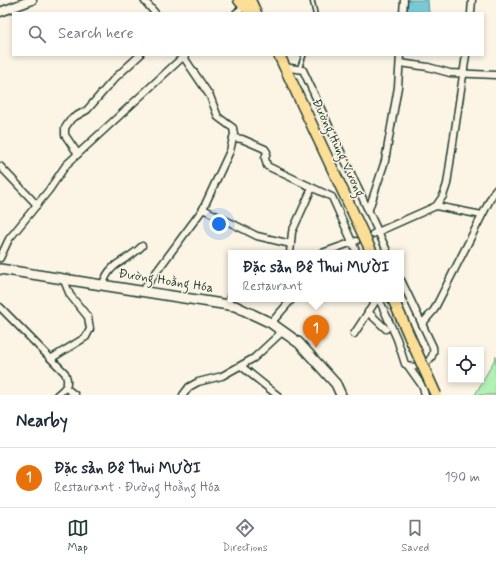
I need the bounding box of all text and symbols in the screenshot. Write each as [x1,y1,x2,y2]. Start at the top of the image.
search box [12,12,484,56]
icon: search [26,23,48,45]
text: Search here [58,24,134,44]
street label: Đường Hùng Vương [306,96,368,201]
your location [209,214,229,234]
popup [228,250,404,302]
text: Đặc sản Bê Thui MƯỜI [242,258,390,278]
street label: Đường Hoằng Hóa [117,265,215,299]
text: Restaurant [242,278,303,295]
pin: 1 [303,315,329,348]
map controls [448,347,484,383]
button: locate [448,347,484,383]
text: Nearby [16,410,68,432]
text: Đặc sản Bê Thui MƯỜI [54,459,201,479]
text: 1 [26,469,32,486]
text: 190 m [445,469,480,486]
text: Restaurant · Đường Hoằng Hóa [54,479,221,496]
tab: Map [67,517,89,555]
tab: Directions [222,517,268,555]
tab: Saved [401,517,429,555]

